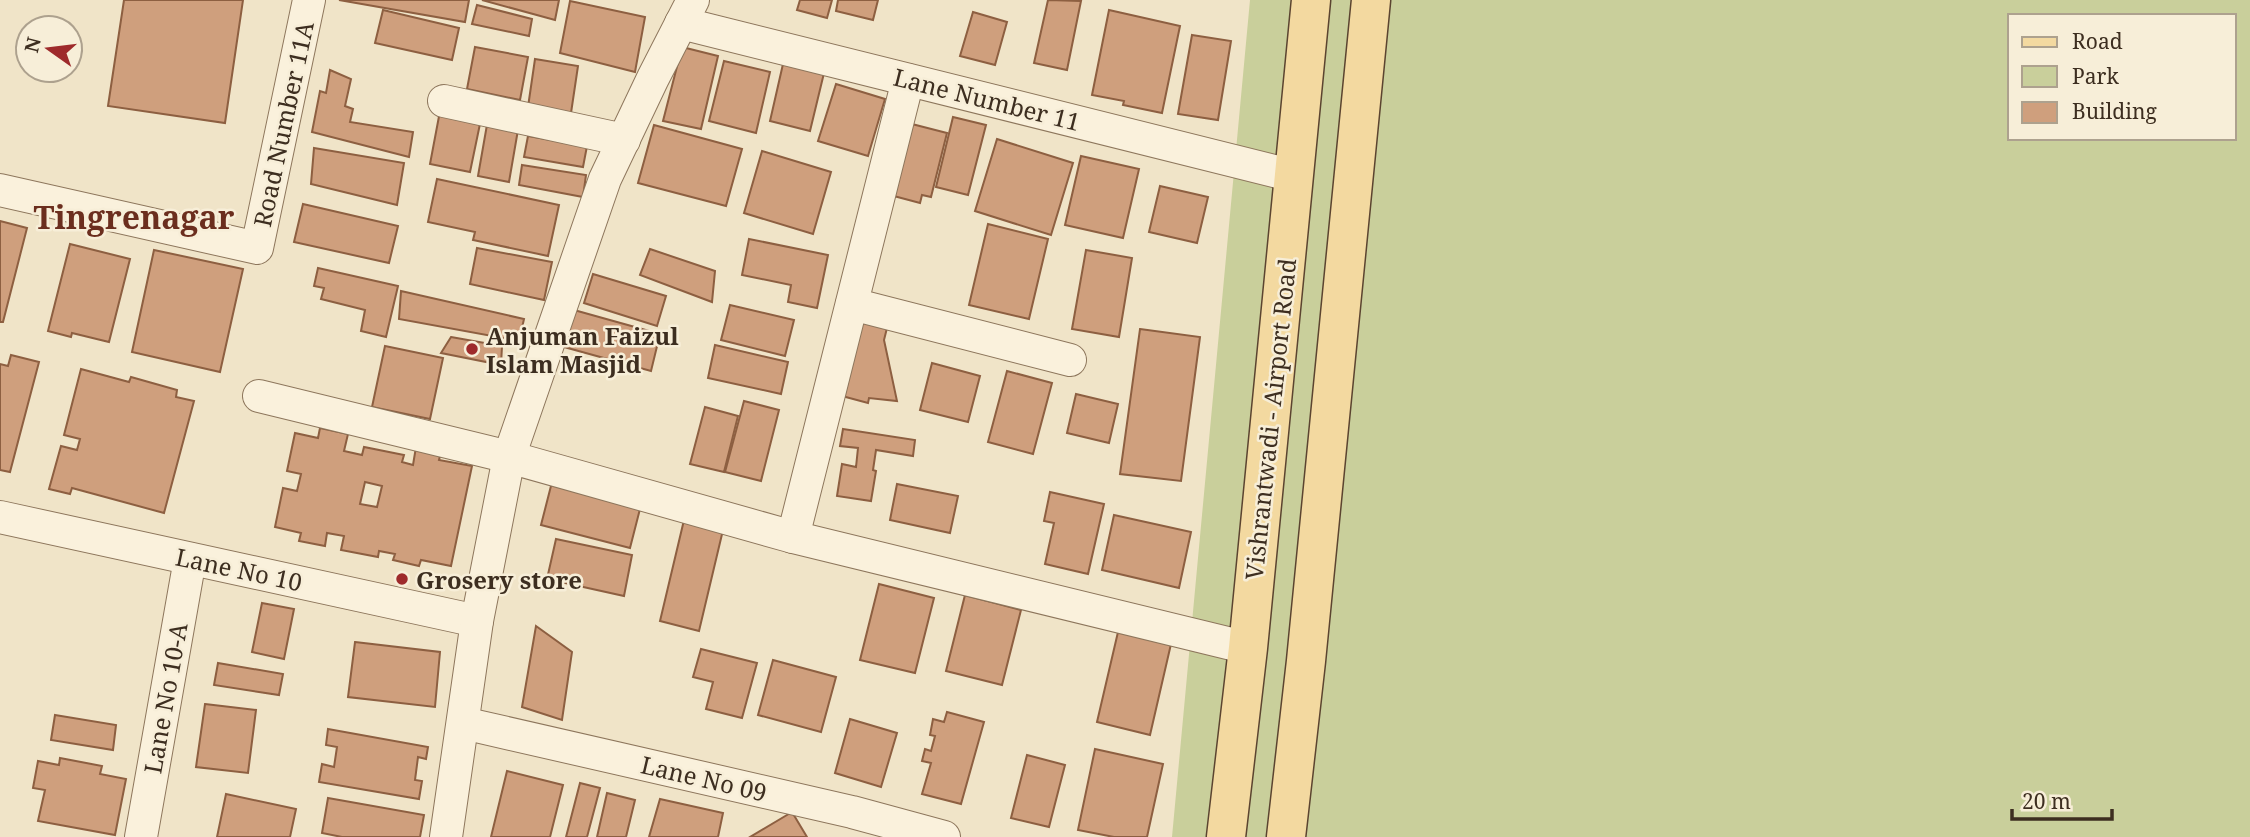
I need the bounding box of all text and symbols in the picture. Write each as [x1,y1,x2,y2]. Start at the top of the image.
north arrow [14,14,84,84]
legend [2008,14,2236,140]
street label: Road Number 11A [245,18,321,230]
text: Road [2072,27,2123,55]
text: N [18,34,47,55]
street label: Lane Number 11 [890,60,1084,138]
text: Park [2072,62,2119,90]
text: Building [2072,97,2157,125]
district label: Tingrenagar [34,195,235,238]
street label: Vishrantwadi - Airport Road [1237,256,1303,581]
place label: Anjuman Faizul Islam Masjid [486,319,679,380]
marker: Anjuman Faizul Islam Masjid [464,341,480,357]
street label: Lane No 10 [173,540,305,598]
place label: Grosery store [416,563,582,596]
marker: Grosery store [394,571,410,587]
street label: Lane No 10-A [135,620,195,776]
street label: Lane No 09 [638,747,770,809]
scale bar [2012,778,2112,822]
text: 20 m [2022,787,2071,815]

